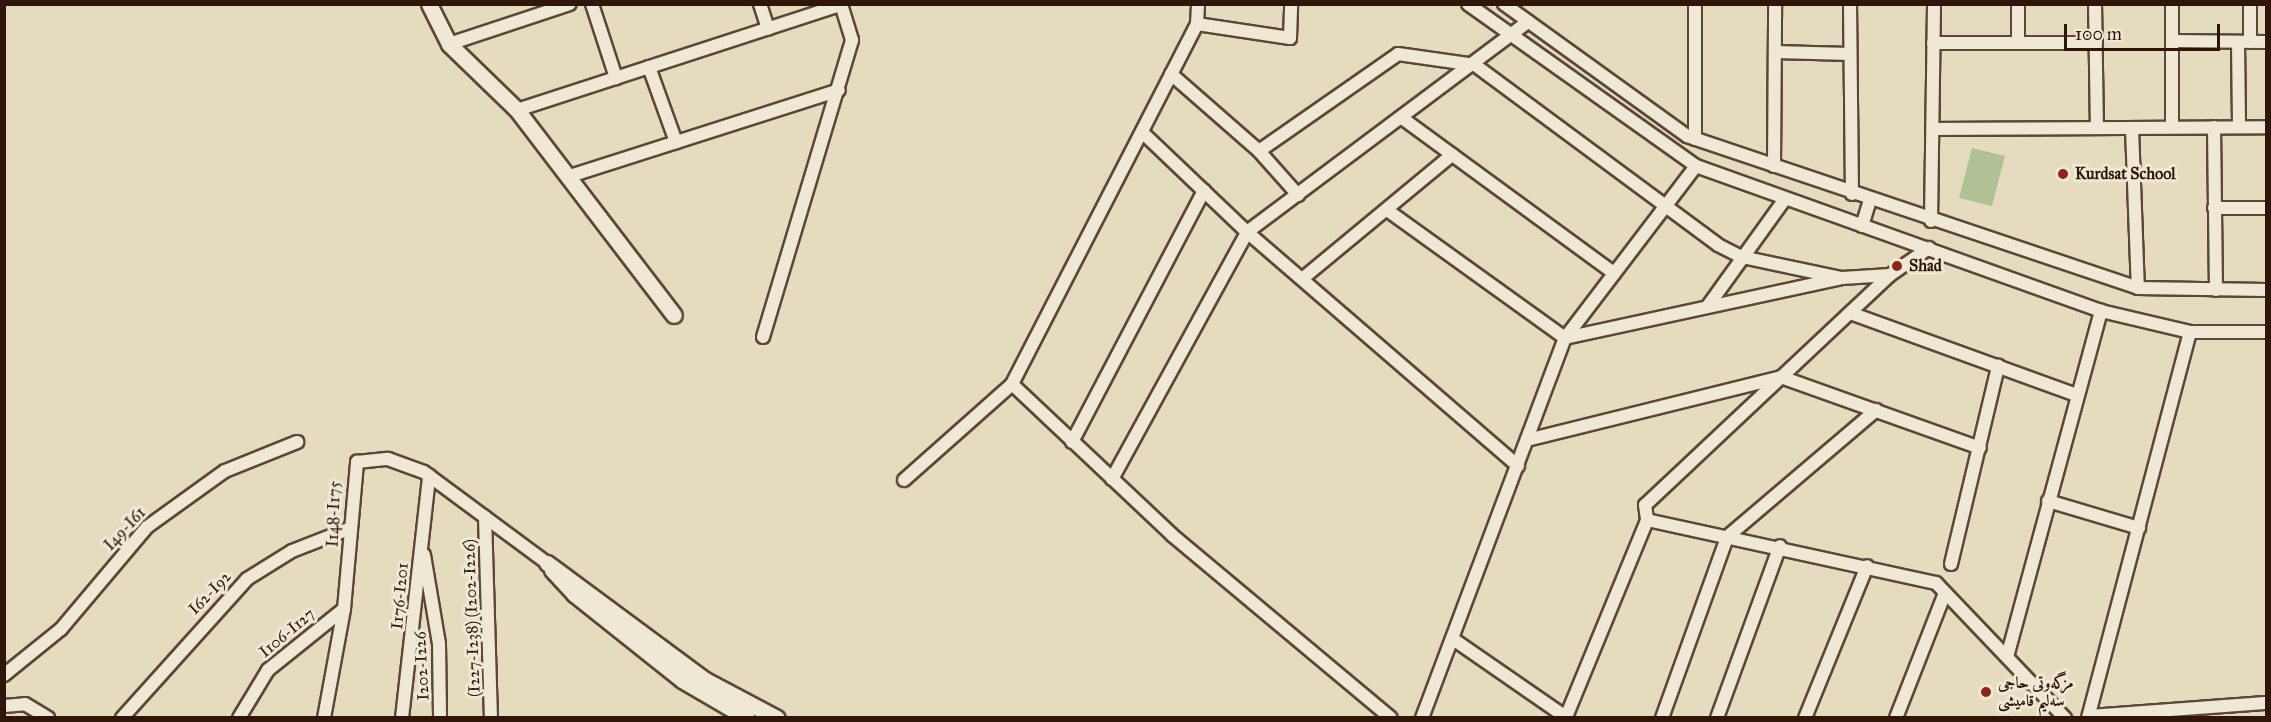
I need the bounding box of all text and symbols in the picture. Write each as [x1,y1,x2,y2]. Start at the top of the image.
scale bar [2067,12,2223,50]
text: 100 m [2075,23,2122,45]
place label: Kurdsat School [2075,164,2176,184]
marker: Kurdsat School [2056,167,2070,181]
place label: Shad [1909,256,1942,276]
marker: Shad [1890,259,1904,273]
street label: I148-I175 [323,481,345,547]
street label: I49-I61 [100,503,150,555]
street label: (I227-I238) (I202-I226) [460,539,484,697]
street label: I176-I201 [388,562,412,630]
street label: I62-I92 [185,567,235,619]
street label: I106-I127 [255,604,319,662]
street label: I202-I226 [411,631,433,701]
place label: مزگەوتی حاجی سەلیم قامیشی [1998,673,2073,711]
marker: مزگەوتی حاجی سەلیم قامیشی [1979,685,1993,699]

